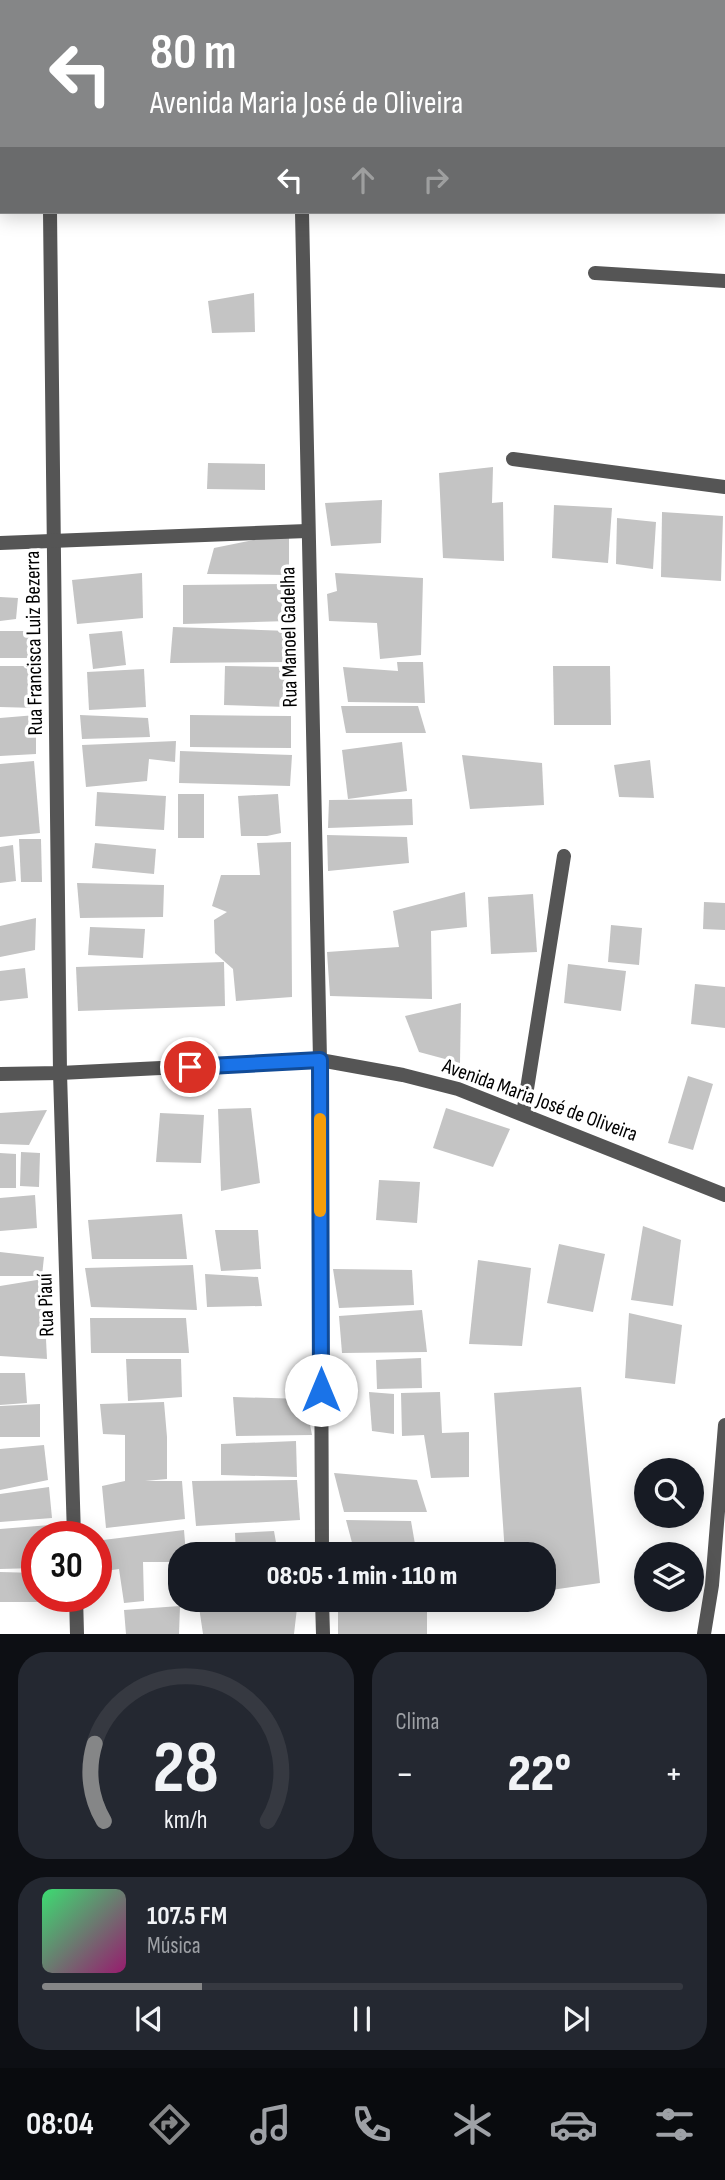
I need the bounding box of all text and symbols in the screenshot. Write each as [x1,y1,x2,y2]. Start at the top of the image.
text: 80 m [150,24,237,83]
icon: left [35,28,126,119]
text: Avenida Maria José de Oliveira [150,84,463,123]
icon: left [271,161,309,199]
icon: ahead [344,161,382,199]
icon: right [417,161,455,199]
street label: Rua Francisca Luiz Bezerra [20,550,48,736]
street label: Rua Manoel Gadelha [275,567,303,707]
pin [160,1037,220,1097]
icon: arrive [171,1048,209,1086]
street label: Avenida Maria José de Oliveira [438,1053,641,1147]
street label: Rua Piauí [32,1273,60,1337]
position arrow [284,1353,358,1427]
map controls [634,1458,704,1612]
button: search [634,1458,704,1528]
speed limit sign: 30 [21,1521,112,1612]
button: layers [634,1542,704,1612]
text: 08:05 · 1 min · 110 m [267,1561,457,1592]
text: Clima [396,1708,439,1736]
text: 28 [153,1726,219,1814]
text: 22° [507,1743,571,1806]
text: − [396,1752,414,1797]
text: + [664,1752,683,1797]
text: km/h [164,1805,207,1836]
text: 107.5 FM [147,1901,227,1932]
text: Música [147,1932,201,1960]
icon: previous [130,2000,168,2038]
icon: pause [343,2000,381,2038]
icon: next [557,2000,595,2038]
icon: directions [145,2100,194,2149]
icon: music [246,2100,295,2149]
icon: phone [347,2100,396,2149]
icon: climate [448,2100,497,2149]
icon: car [549,2100,598,2149]
icon: filters [650,2100,699,2149]
text: 08:04 [26,2105,94,2144]

